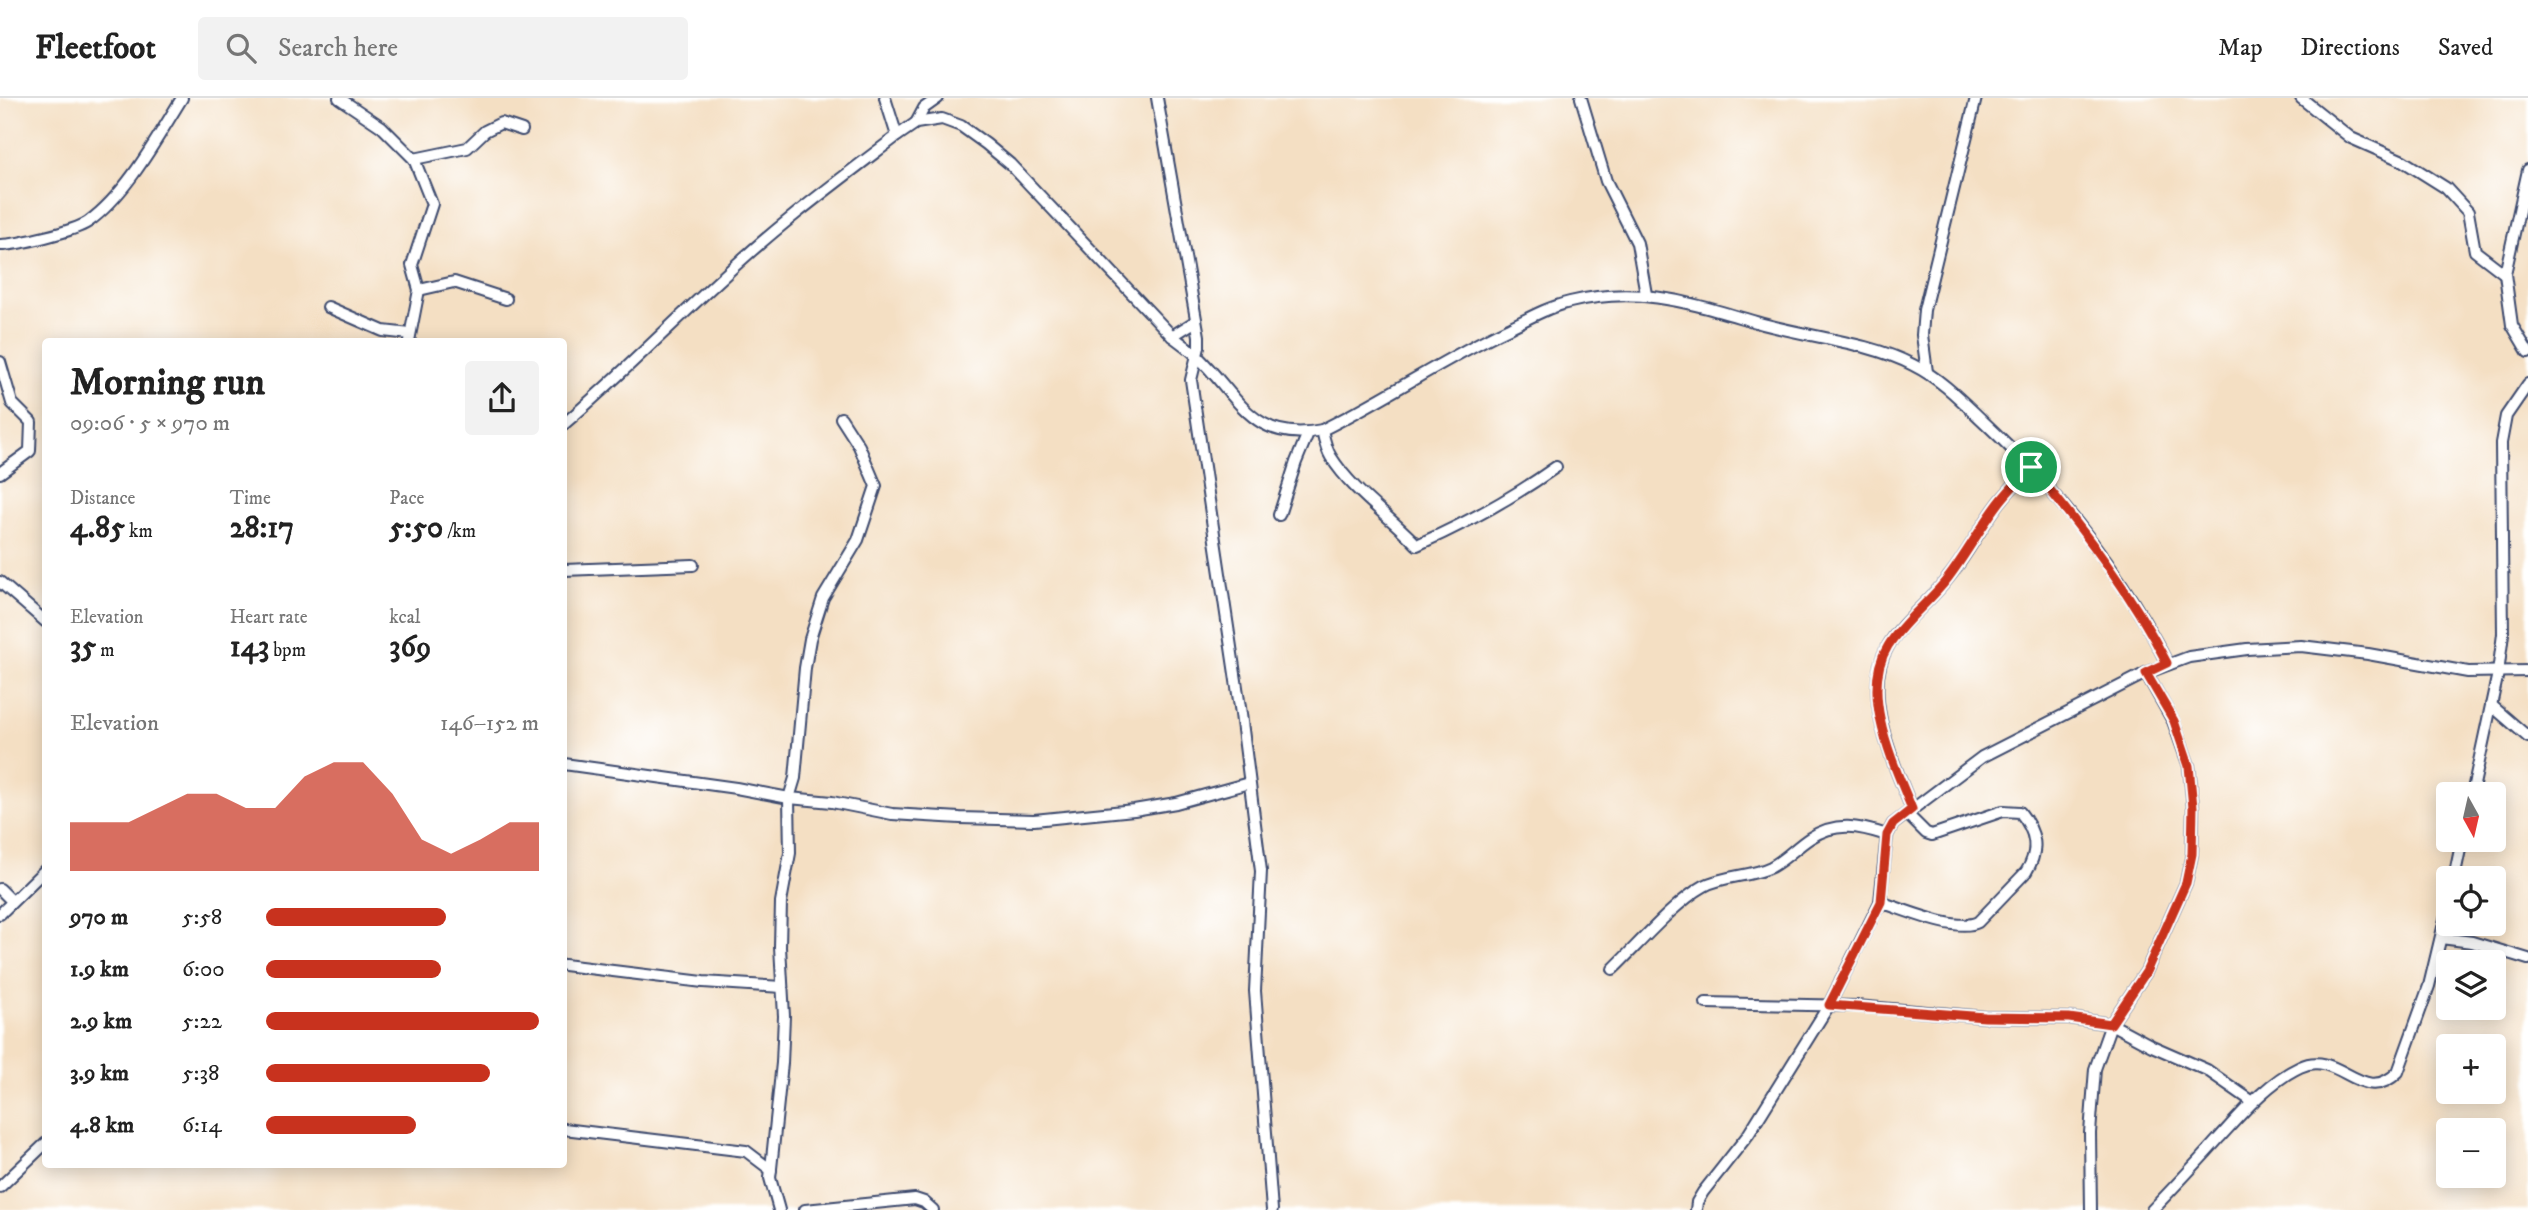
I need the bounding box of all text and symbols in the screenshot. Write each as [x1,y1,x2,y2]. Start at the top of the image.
search box [198,17,688,80]
text: Fleetfoot [35,28,156,69]
icon: search [222,29,260,67]
text: Search here [278,32,398,65]
text: Map [2218,33,2263,63]
text: Directions [2301,33,2400,63]
text: Saved [2438,33,2493,63]
text: Morning run [70,359,265,407]
button: share [465,361,539,435]
text: 09:06 · 5 × 970 m [70,409,230,438]
pin [2001,437,2061,497]
icon: arrive [2012,448,2050,486]
text: Distance [70,487,135,510]
text: Time [230,487,271,510]
text: Pace [389,487,424,510]
text: 4.85 [70,510,125,547]
text: 28:17 [230,510,294,547]
text: 5:50 [389,510,443,547]
text: km [125,520,153,543]
text: /km [443,520,476,543]
text: Elevation [70,606,144,629]
text: Heart rate [230,606,308,629]
text: kcal [389,606,421,629]
text: 35 [70,629,96,666]
text: 143 [230,629,269,666]
text: 369 [389,629,431,666]
text: m [96,639,114,662]
text: bpm [269,639,306,662]
text: Elevation [70,709,159,738]
text: 146–152 m [440,709,539,738]
north arrow [2436,782,2506,852]
map controls [2436,782,2506,1188]
button: locate [2436,866,2506,936]
text: 970 m [70,903,128,932]
text: 5:58 [182,903,222,932]
button: layers [2436,950,2506,1020]
text: 1.9 km [70,955,129,984]
text: 6:00 [182,955,225,984]
text: 2.9 km [70,1007,132,1036]
text: 5:22 [182,1007,222,1036]
button: + [2436,1034,2506,1104]
text: 3.9 km [70,1059,129,1088]
text: 5:38 [182,1059,220,1088]
text: 4.8 km [70,1111,134,1140]
text: 6:14 [182,1111,222,1140]
button: − [2436,1118,2506,1188]

